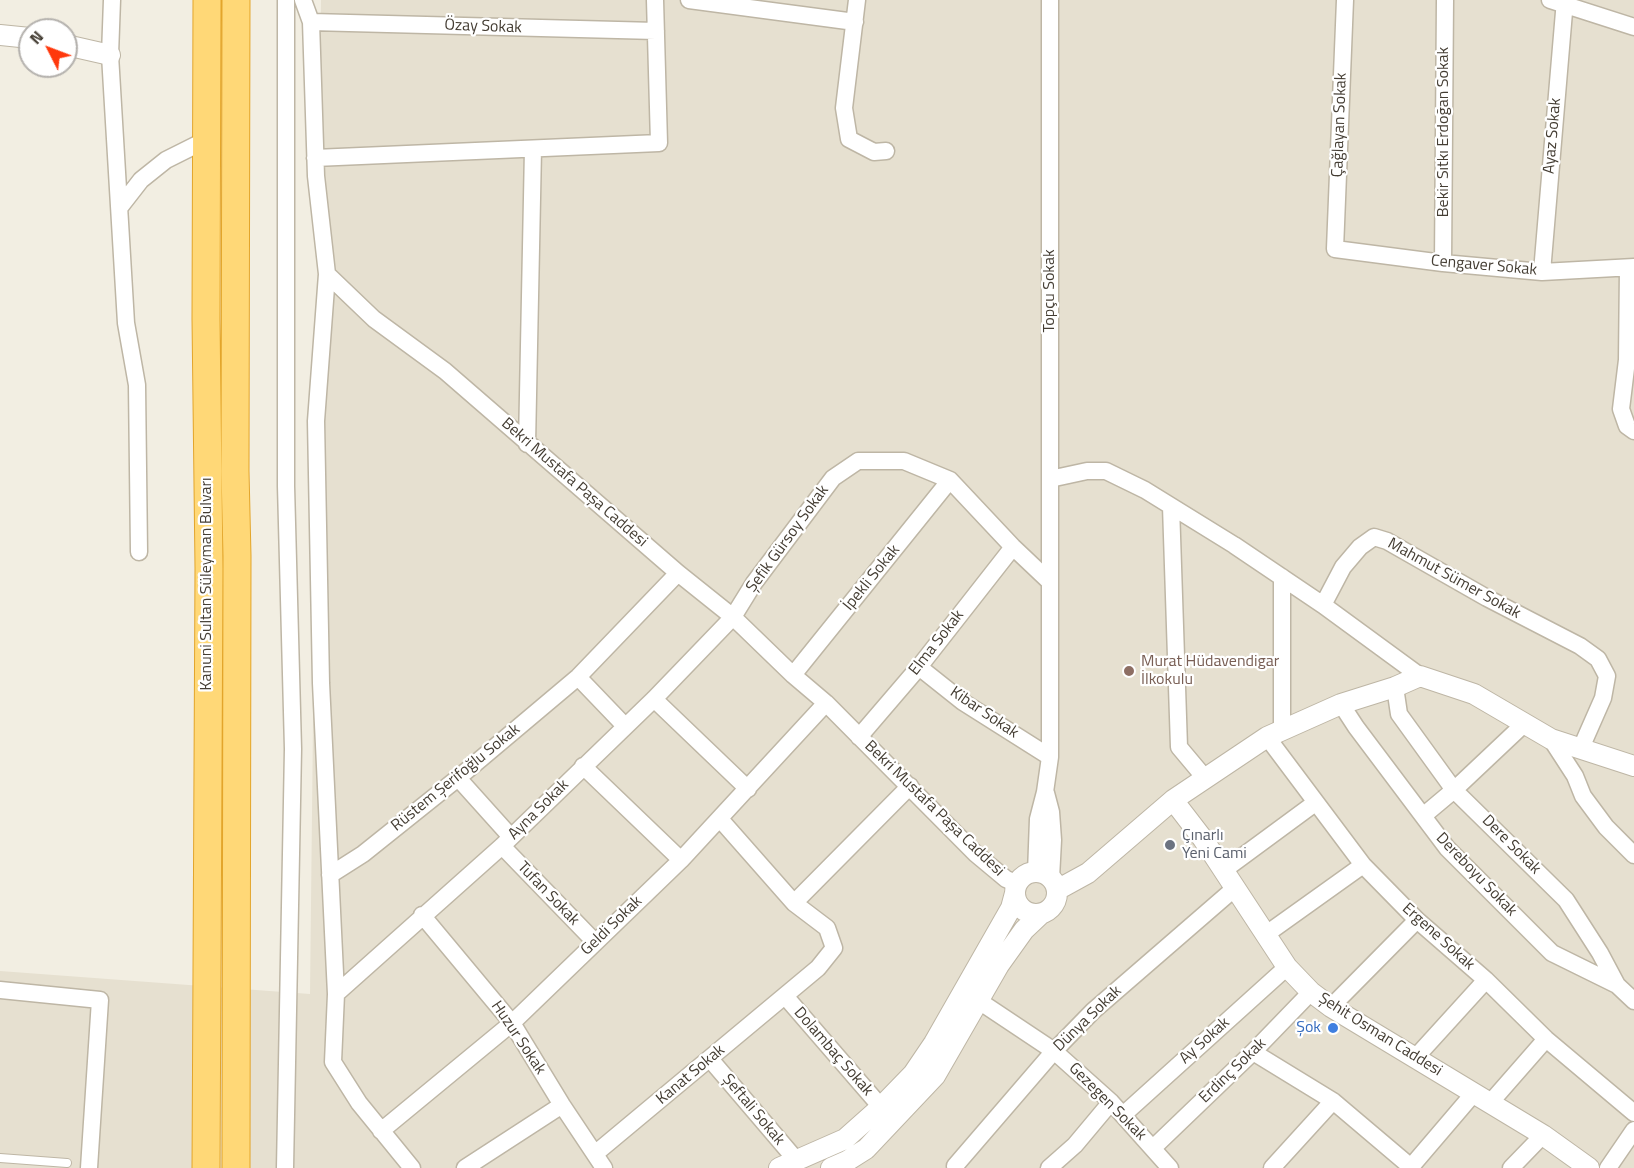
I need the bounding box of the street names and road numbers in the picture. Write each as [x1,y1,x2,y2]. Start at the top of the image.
street label: Özay Sokak [444,16,522,38]
street label: Bekir Sıtkı Erdoğan Sokak [1434,47,1454,217]
street label: Çağlayan Sokak [1329,72,1351,178]
street label: Ayaz Sokak [1540,97,1566,175]
street label: Topçu Sokak [1040,249,1060,333]
street label: Cengaver Sokak [1430,252,1538,280]
street label: Bekri Mustafa Paşa Caddesi [497,414,651,552]
street label: Kanuni Sultan Süleyman Bulvarı [197,477,217,691]
street label: Şefik Gürsoy Sokak [743,482,833,596]
street label: Mahmut Sümer Sokak [1384,534,1524,624]
street label: İpekli Sokak [840,541,904,615]
street label: Elma Sokak [905,606,969,680]
street label: Kibar Sokak [946,683,1022,743]
street label: Rüstem Şerifoğlu Sokak [388,720,524,836]
street label: Bekri Mustafa Paşa Caddesi [860,737,1008,881]
street label: Ayna Sokak [505,776,573,844]
street label: Dere Sokak [1477,811,1545,879]
street label: Dereboyu Sokak [1431,829,1521,921]
street label: Tufan Sokak [513,858,583,930]
street label: Geldi Sokak [577,892,647,960]
street label: Ergene Sokak [1398,899,1478,975]
street label: Dünya Sokak [1050,982,1126,1056]
street label: Şehit Osman Caddesi [1315,989,1445,1081]
street label: Huzur Sokak [486,998,550,1078]
street label: Dolambaç Sokak [789,1004,877,1100]
street label: Ay Sokak [1176,1013,1234,1069]
street label: Erdinç Sokak [1196,1034,1270,1108]
street label: Kanat Sokak [653,1041,729,1109]
street label: Gezegen Sokak [1064,1059,1150,1145]
street label: Şeftali Sokak [718,1071,788,1149]

